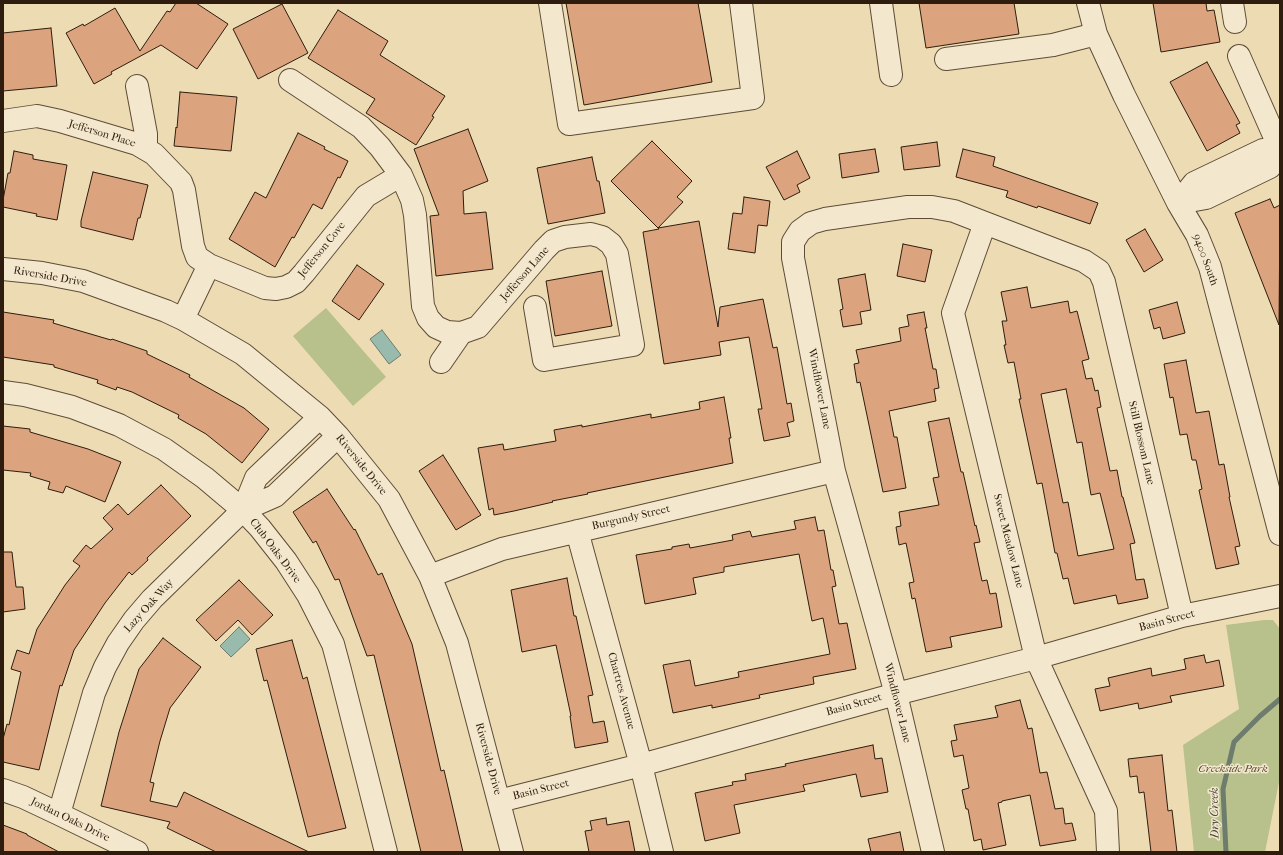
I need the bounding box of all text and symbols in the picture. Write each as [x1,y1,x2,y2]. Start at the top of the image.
street label: Jefferson Place [67,118,137,150]
street label: Jefferson Cove [296,220,348,280]
street label: 9400 South [1190,232,1220,288]
street label: Jefferson Lane [498,244,552,304]
street label: Riverside Drive [12,264,88,290]
street label: Windflower Lane [805,348,833,430]
street label: Still Blossom Lane [1125,400,1157,486]
street label: Riverside Drive [332,432,390,498]
street label: Sweet Meadow Lane [990,493,1026,589]
street label: Burgundy Street [591,503,671,533]
street label: Club Oaks Drive [246,516,304,586]
street label: Lazy Oak Way [122,577,176,635]
street label: Basin Street [1138,607,1196,635]
street label: Chartres Avenue [604,651,638,731]
street label: Windflower Lane [881,662,913,744]
street label: Basin Street [825,691,883,719]
street label: Riverside Drive [472,721,504,797]
park label: Creekside Park [1198,762,1268,776]
street label: Basin Street [512,777,570,803]
water label: Dry Creek [1207,787,1223,839]
street label: Jordan Oaks Drive [28,795,112,845]

